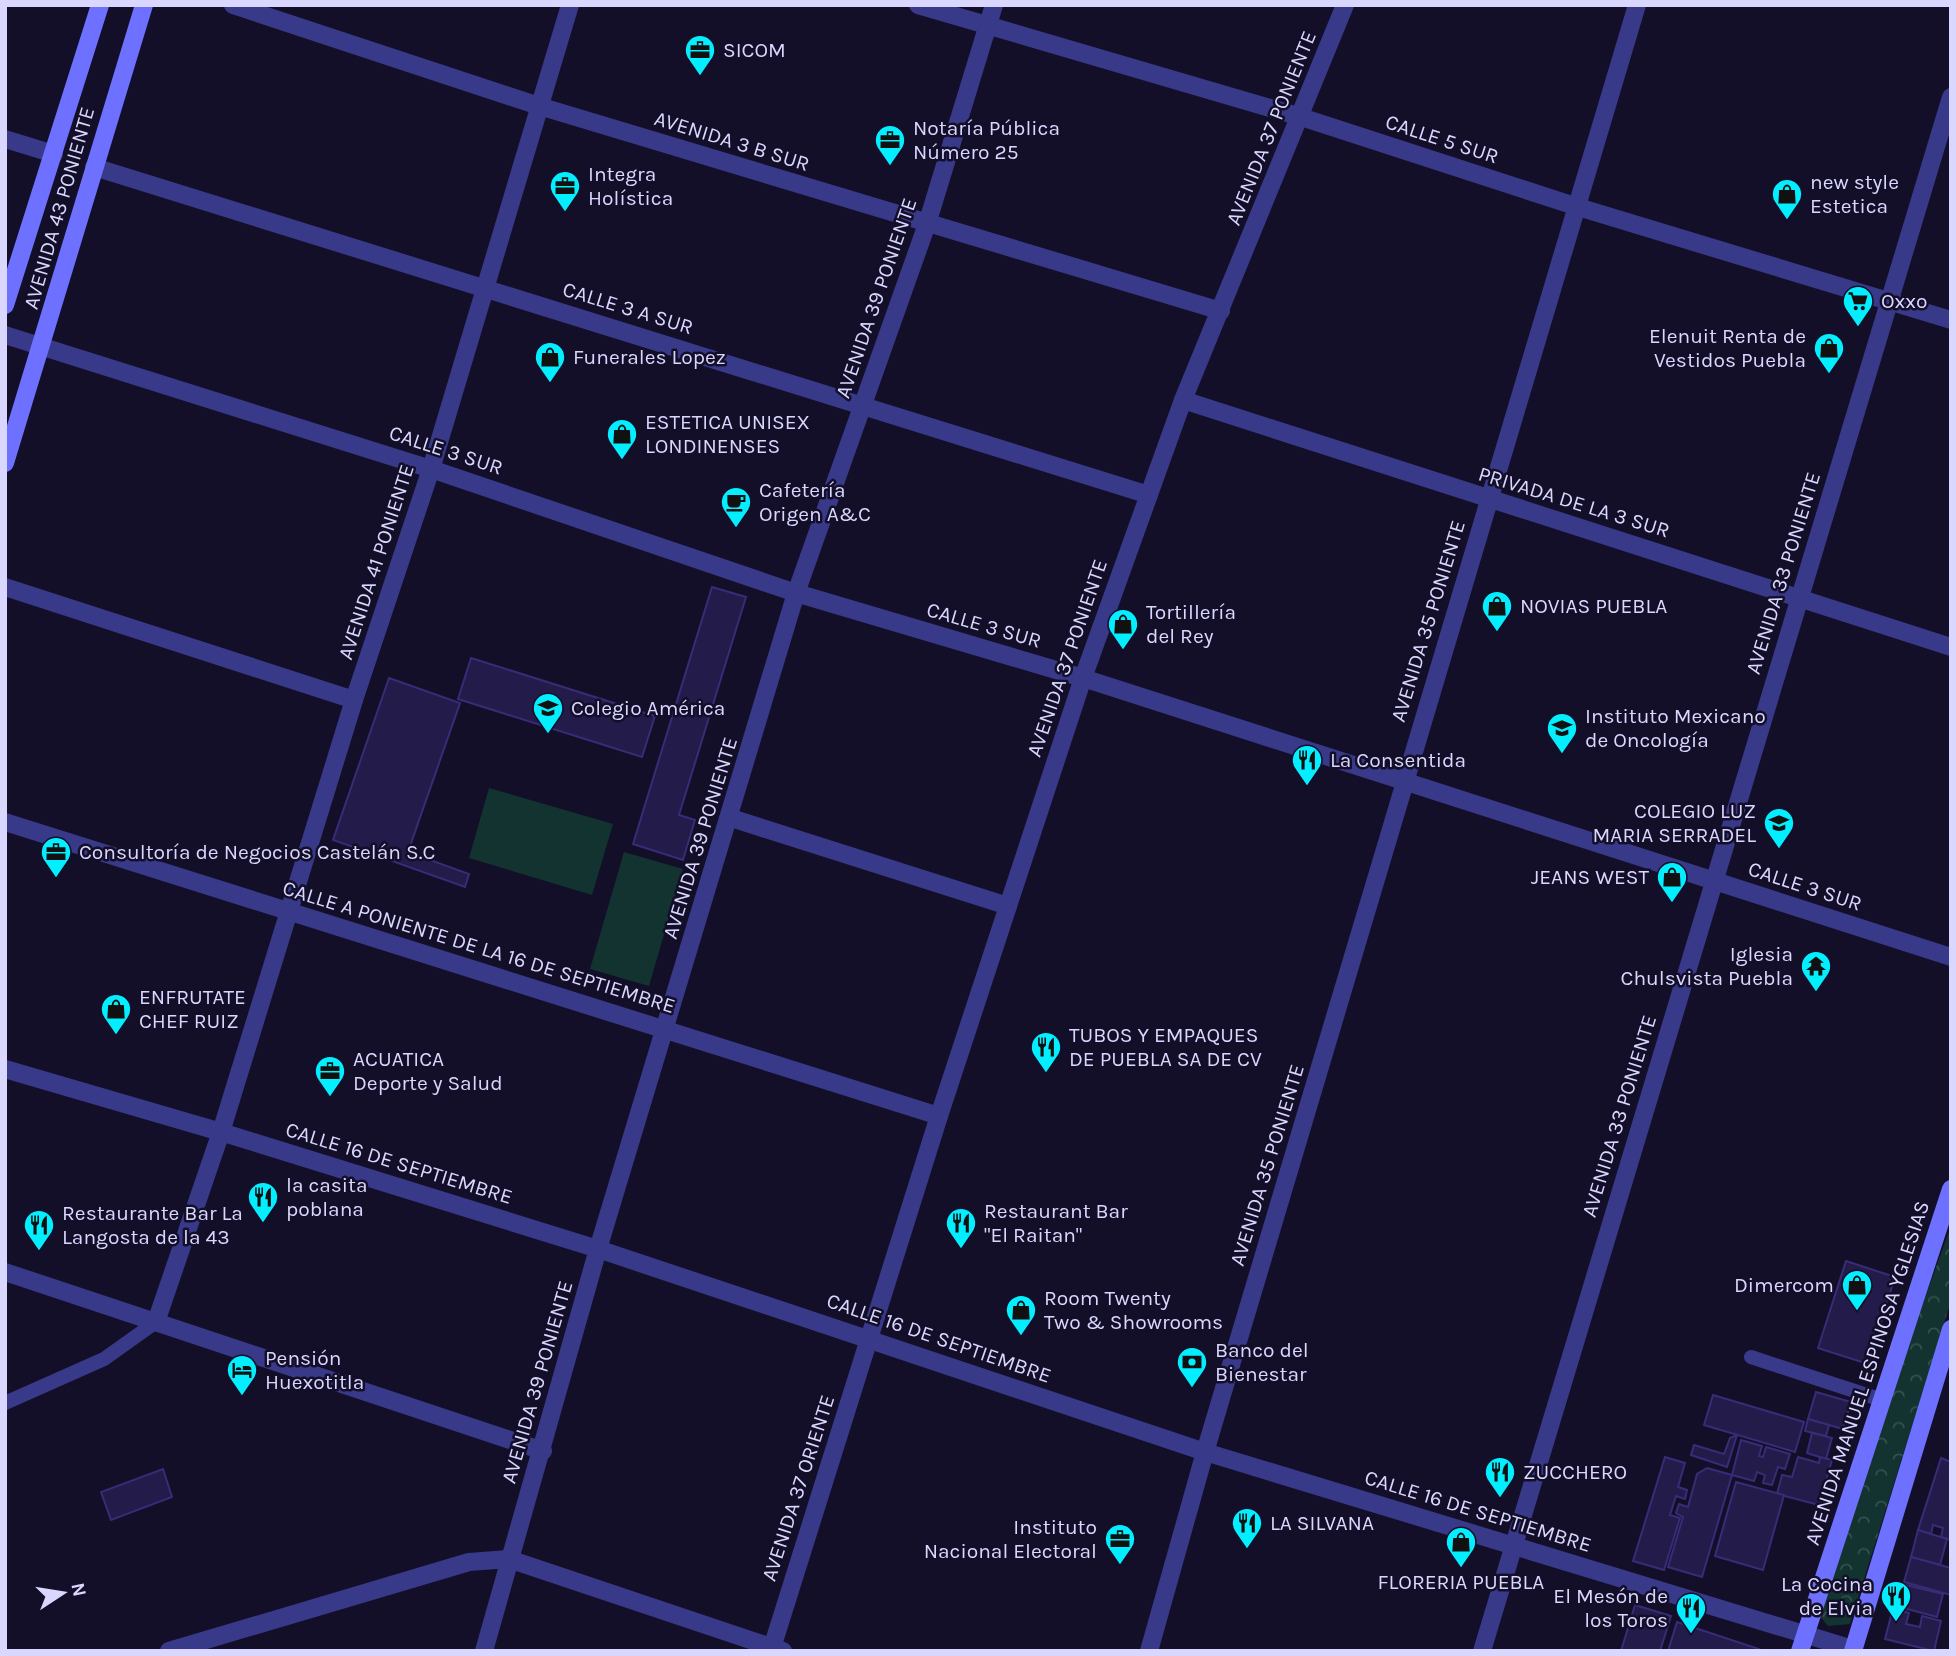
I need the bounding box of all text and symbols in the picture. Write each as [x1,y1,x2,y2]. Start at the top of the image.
street label: AVENIDA 37 PONIENTE [1221,27,1321,229]
office icon: SICOM [683,33,717,77]
place label: SICOM [723,38,786,62]
street label: AVENIDA 43 PONIENTE [19,104,99,312]
street label: AVENIDA 3 B SUR [652,106,812,176]
street label: CALLE 5 SUR [1382,109,1502,169]
place label: Notaría Pública Número 25 [913,116,1060,164]
office icon: Notaría Pública Número 25 [873,123,907,167]
place label: Integra Holística [588,162,673,210]
office icon: Integra Holística [548,169,582,213]
place label: new style Estetica [1810,170,1899,218]
shop icon: new style Estetica [1770,177,1804,221]
street label: AVENIDA 39 PONIENTE [831,195,921,401]
street label: CALLE 3 A SUR [560,277,696,339]
supermarket icon: Oxxo [1841,284,1875,328]
place label: Oxxo [1881,289,1928,313]
place label: Elenuit Renta de Vestidos Puebla [1649,324,1806,372]
shop icon: Elenuit Renta de Vestidos Puebla [1812,331,1846,375]
shop icon: Funerales Lopez [533,340,567,384]
place label: Funerales Lopez [573,345,726,369]
place label: ESTETICA UNISEX LONDINENSES [645,410,810,458]
shop icon: ESTETICA UNISEX LONDINENSES [605,417,639,461]
street label: CALLE 3 SUR [386,420,506,480]
street label: AVENIDA 41 PONIENTE [333,461,419,663]
street label: PRIVADA DE LA 3 SUR [1475,461,1673,543]
street label: AVENIDA 33 PONIENTE [1741,469,1825,677]
place label: Cafetería Origen A&C [759,478,871,526]
cafe icon: Cafetería Origen A&C [719,485,753,529]
street label: AVENIDA 35 PONIENTE [1386,517,1470,725]
street label: AVENIDA 37 PONIENTE [1022,556,1112,760]
shop icon: NOVIAS PUEBLA [1480,589,1514,633]
place label: NOVIAS PUEBLA [1520,594,1667,618]
street label: CALLE 3 SUR [924,597,1044,653]
place label: Tortillería del Rey [1146,600,1236,648]
shop icon: Tortillería del Rey [1106,607,1140,651]
school or university icon: Colegio América [531,691,565,735]
place label: Colegio América [571,696,725,720]
place label: Instituto Mexicano de Oncología [1585,704,1766,752]
school or university icon: Instituto Mexicano de Oncología [1545,711,1579,755]
street label: AVENIDA 39 PONIENTE [658,734,742,942]
restaurant icon: La Consentida [1290,743,1324,787]
place label: La Consentida [1330,748,1466,772]
place label: COLEGIO LUZ MARIA SERRADEL [1593,799,1756,847]
school or university icon: COLEGIO LUZ MARIA SERRADEL [1762,806,1796,850]
office icon: Consultoría de Negocios Castelán S.C [39,835,73,879]
place label: Consultoría de Negocios Castelán S.C [79,840,435,864]
street label: CALLE 3 SUR [1745,856,1865,916]
shop icon: JEANS WEST [1655,860,1689,904]
place label: JEANS WEST [1531,865,1649,889]
street label: CALLE A PONIENTE DE LA 16 DE SEPTIEMBRE [280,876,678,1018]
place label: Iglesia Chulsvista Puebla [1621,942,1793,990]
temple icon: Iglesia Chulsvista Puebla [1799,949,1833,993]
place label: ENFRUTATE CHEF RUIZ [139,985,246,1033]
shop icon: ENFRUTATE CHEF RUIZ [99,992,133,1036]
street label: AVENIDA 33 PONIENTE [1577,1012,1661,1220]
place label: TUBOS Y EMPAQUES DE PUEBLA SA DE CV [1069,1023,1262,1071]
restaurant icon: TUBOS Y EMPAQUES DE PUEBLA SA DE CV [1029,1030,1063,1074]
place label: ACUATICA Deporte y Salud [353,1047,503,1095]
office icon: ACUATICA Deporte y Salud [313,1054,347,1098]
street label: AVENIDA 35 PONIENTE [1225,1061,1309,1269]
street label: CALLE 16 DE SEPTIEMBRE [283,1117,515,1209]
place label: la casita poblana [286,1173,368,1221]
restaurant icon: la casita poblana [246,1180,280,1224]
street label: AVENIDA MANUEL ESPINOSA YGLESIAS [1800,1198,1934,1548]
place label: Restaurant Bar "El Raitan" [984,1199,1128,1247]
place label: Restaurante Bar La Langosta de la 43 [62,1201,243,1249]
restaurant icon: Restaurant Bar "El Raitan" [944,1206,978,1250]
restaurant icon: Restaurante Bar La Langosta de la 43 [22,1208,56,1252]
shop icon: Dimercom [1840,1268,1874,1312]
place label: Dimercom [1734,1273,1834,1297]
street label: AVENIDA 39 PONIENTE [497,1278,577,1486]
place label: Room Twenty Two & Showrooms [1044,1286,1223,1334]
street label: CALLE 16 DE SEPTIEMBRE [824,1288,1054,1388]
shop icon: Room Twenty Two & Showrooms [1004,1293,1038,1337]
place label: Banco del Bienestar [1215,1338,1309,1386]
bank icon: Banco del Bienestar [1175,1345,1209,1389]
place label: Pensión Huexotitla [265,1346,364,1394]
hotel icon: Pensión Huexotitla [225,1353,259,1397]
street label: AVENIDA 37 ORIENTE [757,1392,839,1584]
restaurant icon: ZUCCHERO [1483,1455,1517,1499]
place label: ZUCCHERO [1523,1460,1627,1484]
street label: CALLE 16 DE SEPTIEMBRE [1362,1465,1594,1557]
restaurant icon: LA SILVANA [1230,1506,1264,1550]
place label: LA SILVANA [1270,1511,1374,1535]
place label: Instituto Nacional Electoral [924,1515,1097,1563]
office icon: Instituto Nacional Electoral [1103,1522,1137,1566]
shop icon: FLORERIA PUEBLA [1444,1525,1478,1569]
north arrow [28,1558,98,1628]
place label: FLORERIA PUEBLA [1378,1570,1544,1594]
place label: La Cocina de Elvia [1781,1572,1873,1620]
restaurant icon: La Cocina de Elvia [1879,1579,1913,1623]
text: N [66,1581,91,1599]
place label: El Mesón de los Toros [1553,1584,1668,1632]
restaurant icon: El Mesón de los Toros [1674,1591,1708,1635]

